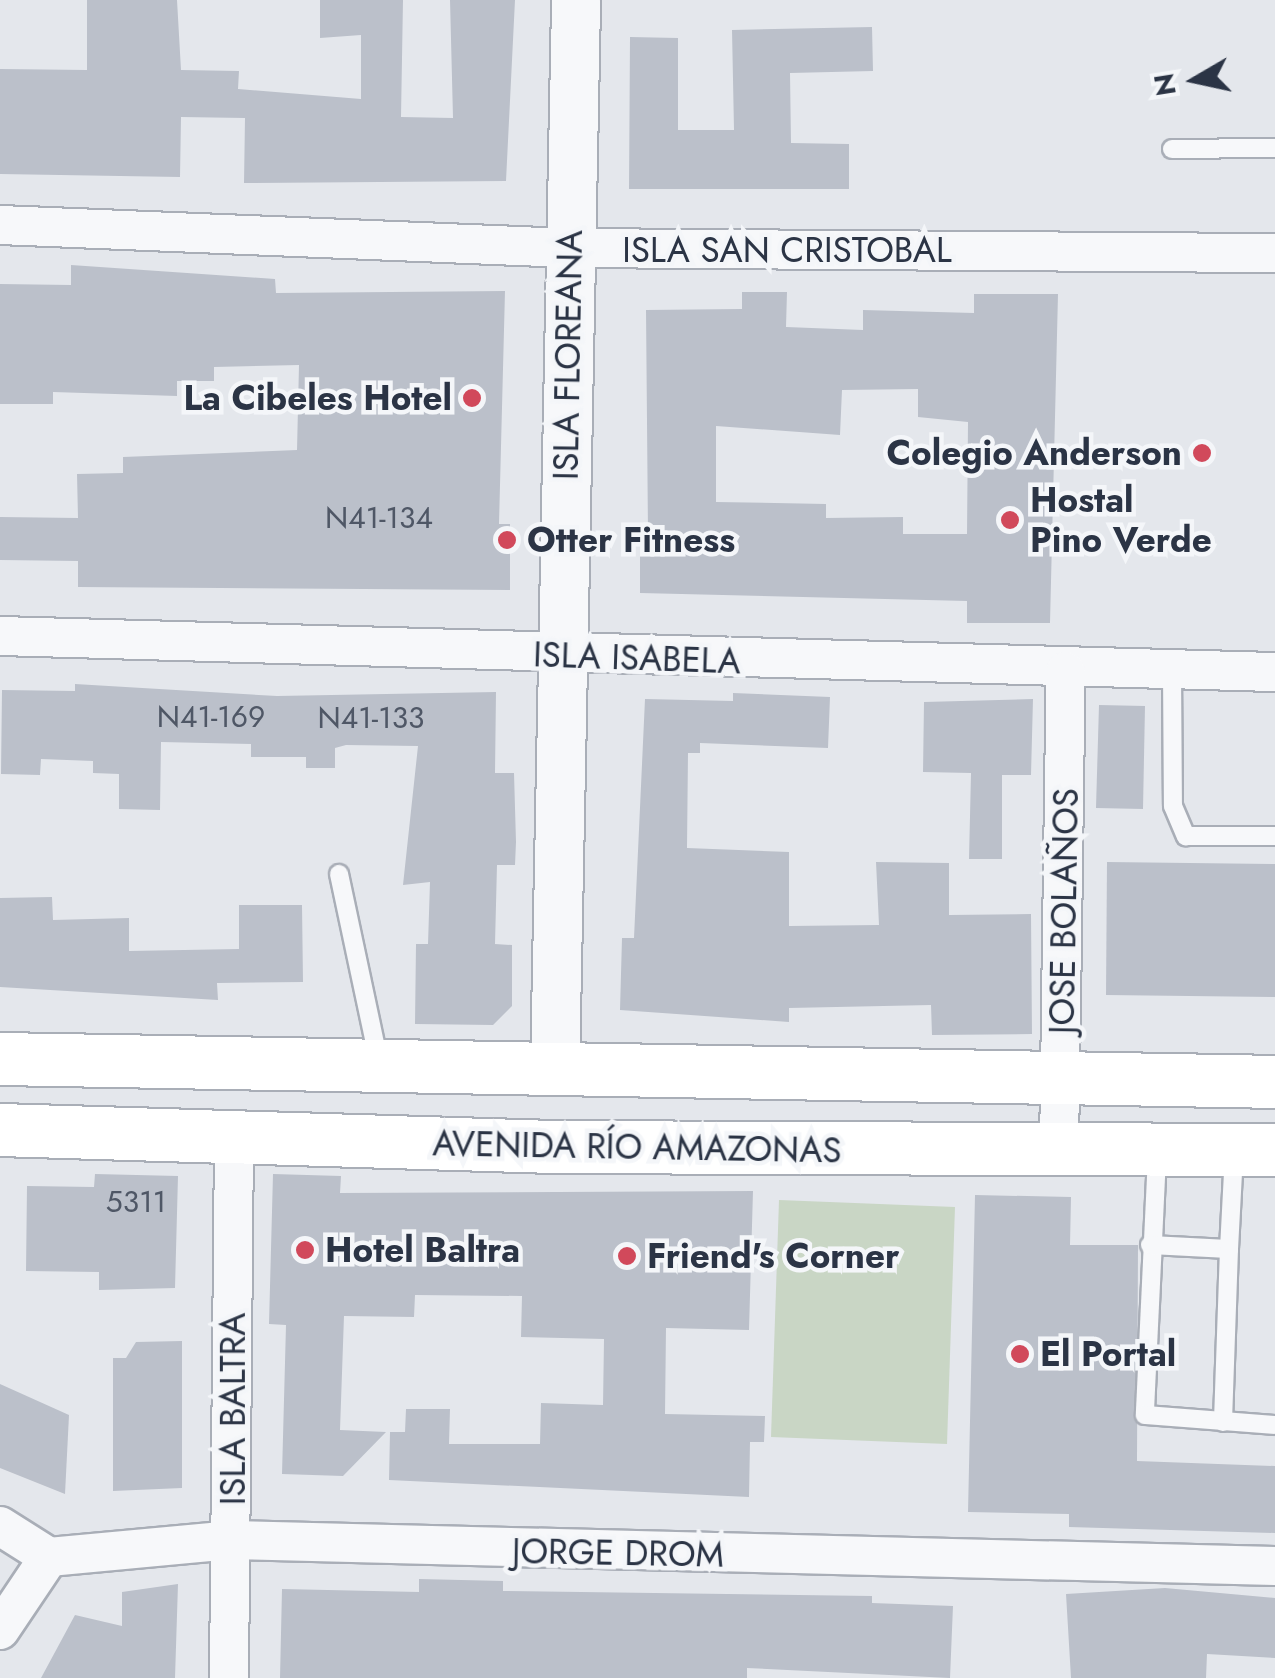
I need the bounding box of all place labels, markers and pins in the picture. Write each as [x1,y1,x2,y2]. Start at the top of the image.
place label: La Cibeles Hotel [184,377,452,419]
marker: La Cibeles Hotel [461,387,483,409]
place label: Colegio Anderson [887,432,1182,474]
marker: Colegio Anderson [1191,442,1213,464]
place label: Hostal Pino Verde [1030,479,1212,561]
marker: Hostal Pino Verde [999,509,1021,531]
place label: Otter Fitness [527,519,735,561]
marker: Otter Fitness [496,529,518,551]
place label: Hotel Baltra [325,1229,520,1271]
place label: Friend's Corner [647,1235,899,1277]
marker: Hotel Baltra [294,1239,316,1261]
marker: Friend's Corner [616,1245,638,1267]
place label: El Portal [1040,1333,1176,1375]
marker: El Portal [1009,1343,1031,1365]

